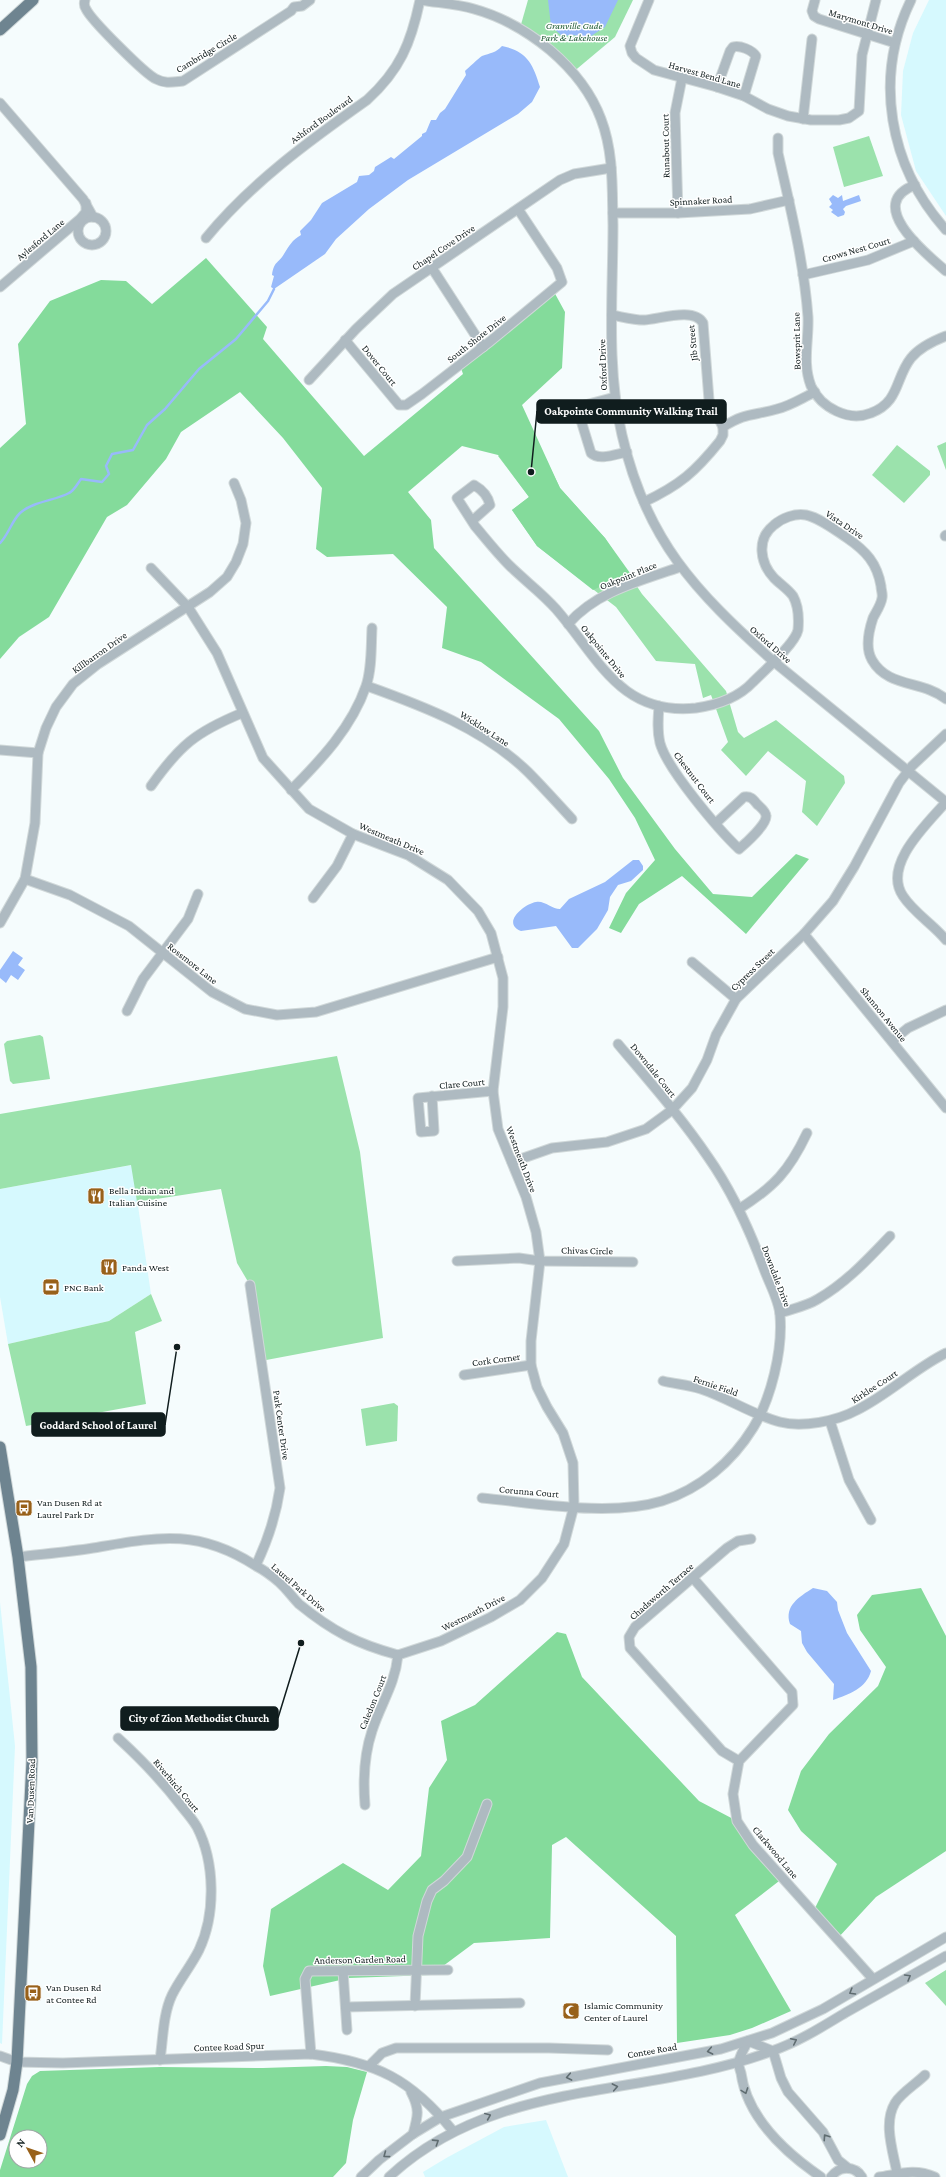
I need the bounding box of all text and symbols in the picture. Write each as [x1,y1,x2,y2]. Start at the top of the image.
street label: Marymont Drive [827,7,895,37]
park label: Granville Gude Park & Lakehouse [541,20,608,43]
street label: Cambridge Circle [174,30,239,75]
street label: Harvest Bend Lane [668,59,743,90]
street label: Ashford Boulevard [288,93,355,146]
street label: Runabout Court [659,113,672,178]
street label: Spinnaker Road [669,193,733,208]
street label: Aylesford Lane [14,216,67,262]
street label: Chapel Cove Drive [410,222,477,272]
street label: Crows Nest Court [821,234,892,264]
street label: Bowsprit Lane [790,311,803,370]
street label: South Shore Drive [445,312,508,365]
street label: Jib Street [685,324,700,362]
street label: Oxford Drive [596,338,609,391]
street label: Dover Court [360,343,400,388]
callout: Oakpointe Community Walking Trail [537,400,726,423]
text: Oakpointe Community Walking Trail [544,405,719,417]
street label: Vista Drive [824,508,866,542]
street label: Oakpoint Place [598,559,659,592]
street label: Oakpointe Drive [579,622,629,681]
street label: Oxford Drive [748,623,794,666]
street label: Killbarron Drive [70,629,129,675]
street label: Wicklow Lane [458,708,512,749]
street label: Chestnut Court [672,749,718,806]
street label: Westmeath Drive [358,820,427,857]
street label: Rossmore Lane [166,941,220,987]
street label: Cypress Street [728,945,777,993]
street label: Shannon Avenue [858,985,909,1044]
street label: Downdale Court [629,1041,679,1100]
street label: Clare Court [439,1076,486,1091]
street label: Westmeath Drive [504,1125,539,1194]
place label: Bella Indian and Italian Cuisine [109,1185,175,1208]
restaurant icon: Bella Indian and Italian Cuisine [86,1186,106,1206]
street label: Downdale Drive [760,1244,794,1309]
street label: Chivas Circle [561,1245,614,1256]
restaurant icon: Panda West [99,1257,119,1277]
place label: Panda West [122,1262,170,1273]
bank icon: PNC Bank [41,1277,61,1297]
place label: PNC Bank [64,1282,104,1293]
street label: Cork Corner [471,1351,521,1368]
street label: Kirklee Court [849,1367,900,1405]
street label: Fernie Field [692,1373,740,1399]
street label: Park Center Drive [271,1390,292,1461]
callout: Goddard School of Laurel [32,1413,165,1436]
text: Goddard School of Laurel [39,1419,157,1431]
street label: Corunna Court [499,1483,560,1500]
place label: Van Dusen Rd at Laurel Park Dr [37,1497,103,1520]
bus stop icon: Van Dusen Rd at Laurel Park Dr [14,1498,34,1518]
street label: Chadsworth Terrace [627,1560,696,1622]
street label: Laurel Park Drive [269,1561,329,1614]
street label: Westmeath Drive [440,1591,507,1633]
street label: Caledon Court [357,1673,389,1731]
callout: City of Zion Methodist Church [121,1707,278,1730]
text: City of Zion Methodist Church [129,1712,270,1724]
street label: Riverbirch Court [151,1757,202,1815]
street label: Van Dusen Road [24,1758,37,1824]
street label: Clarkwood Lane [751,1824,801,1881]
street label: Anderson Garden Road [314,1953,407,1966]
one-way arrow [904,1975,911,1982]
place label: Van Dusen Rd at Contee Rd [46,1982,102,2005]
bus stop icon: Van Dusen Rd at Contee Rd [23,1983,43,2003]
one-way arrow [849,1987,856,1994]
place label: Islamic Community Center of Laurel [584,2000,663,2023]
mosque icon: Islamic Community Center of Laurel [561,2001,581,2021]
one-way arrow [790,2038,798,2045]
street label: Contee Road Spur [193,2040,265,2053]
street label: Contee Road [626,2041,679,2060]
one-way arrow [707,2046,713,2054]
one-way arrow [566,2072,572,2081]
one-way arrow [612,2083,618,2092]
one-way arrow [741,2088,749,2095]
one-way arrow [484,2113,492,2121]
north arrow [8,2129,48,2169]
one-way arrow [823,2134,830,2141]
text: N [13,2135,28,2149]
one-way arrow [432,2139,439,2147]
one-way arrow [384,2150,391,2157]

